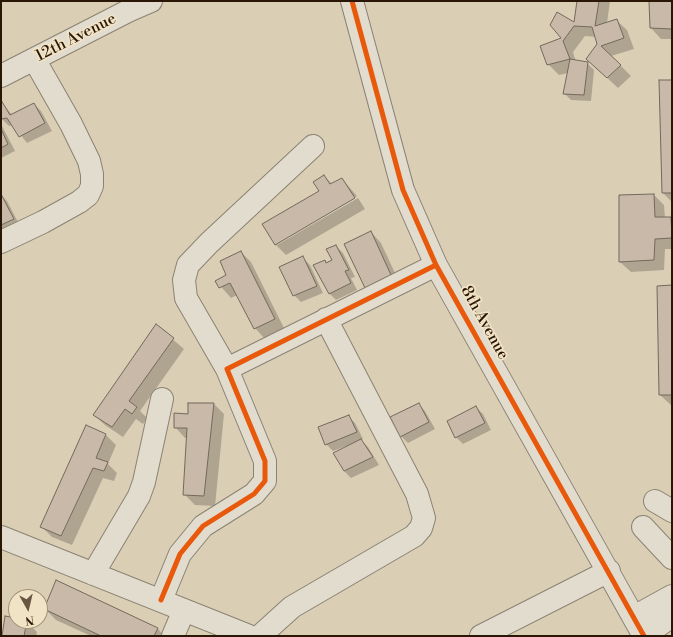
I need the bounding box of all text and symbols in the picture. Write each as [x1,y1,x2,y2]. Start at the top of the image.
street label: 12th Avenue [33,10,119,66]
street label: 8th Avenue [456,283,512,363]
north arrow [8,589,48,629]
text: N [24,612,35,627]

